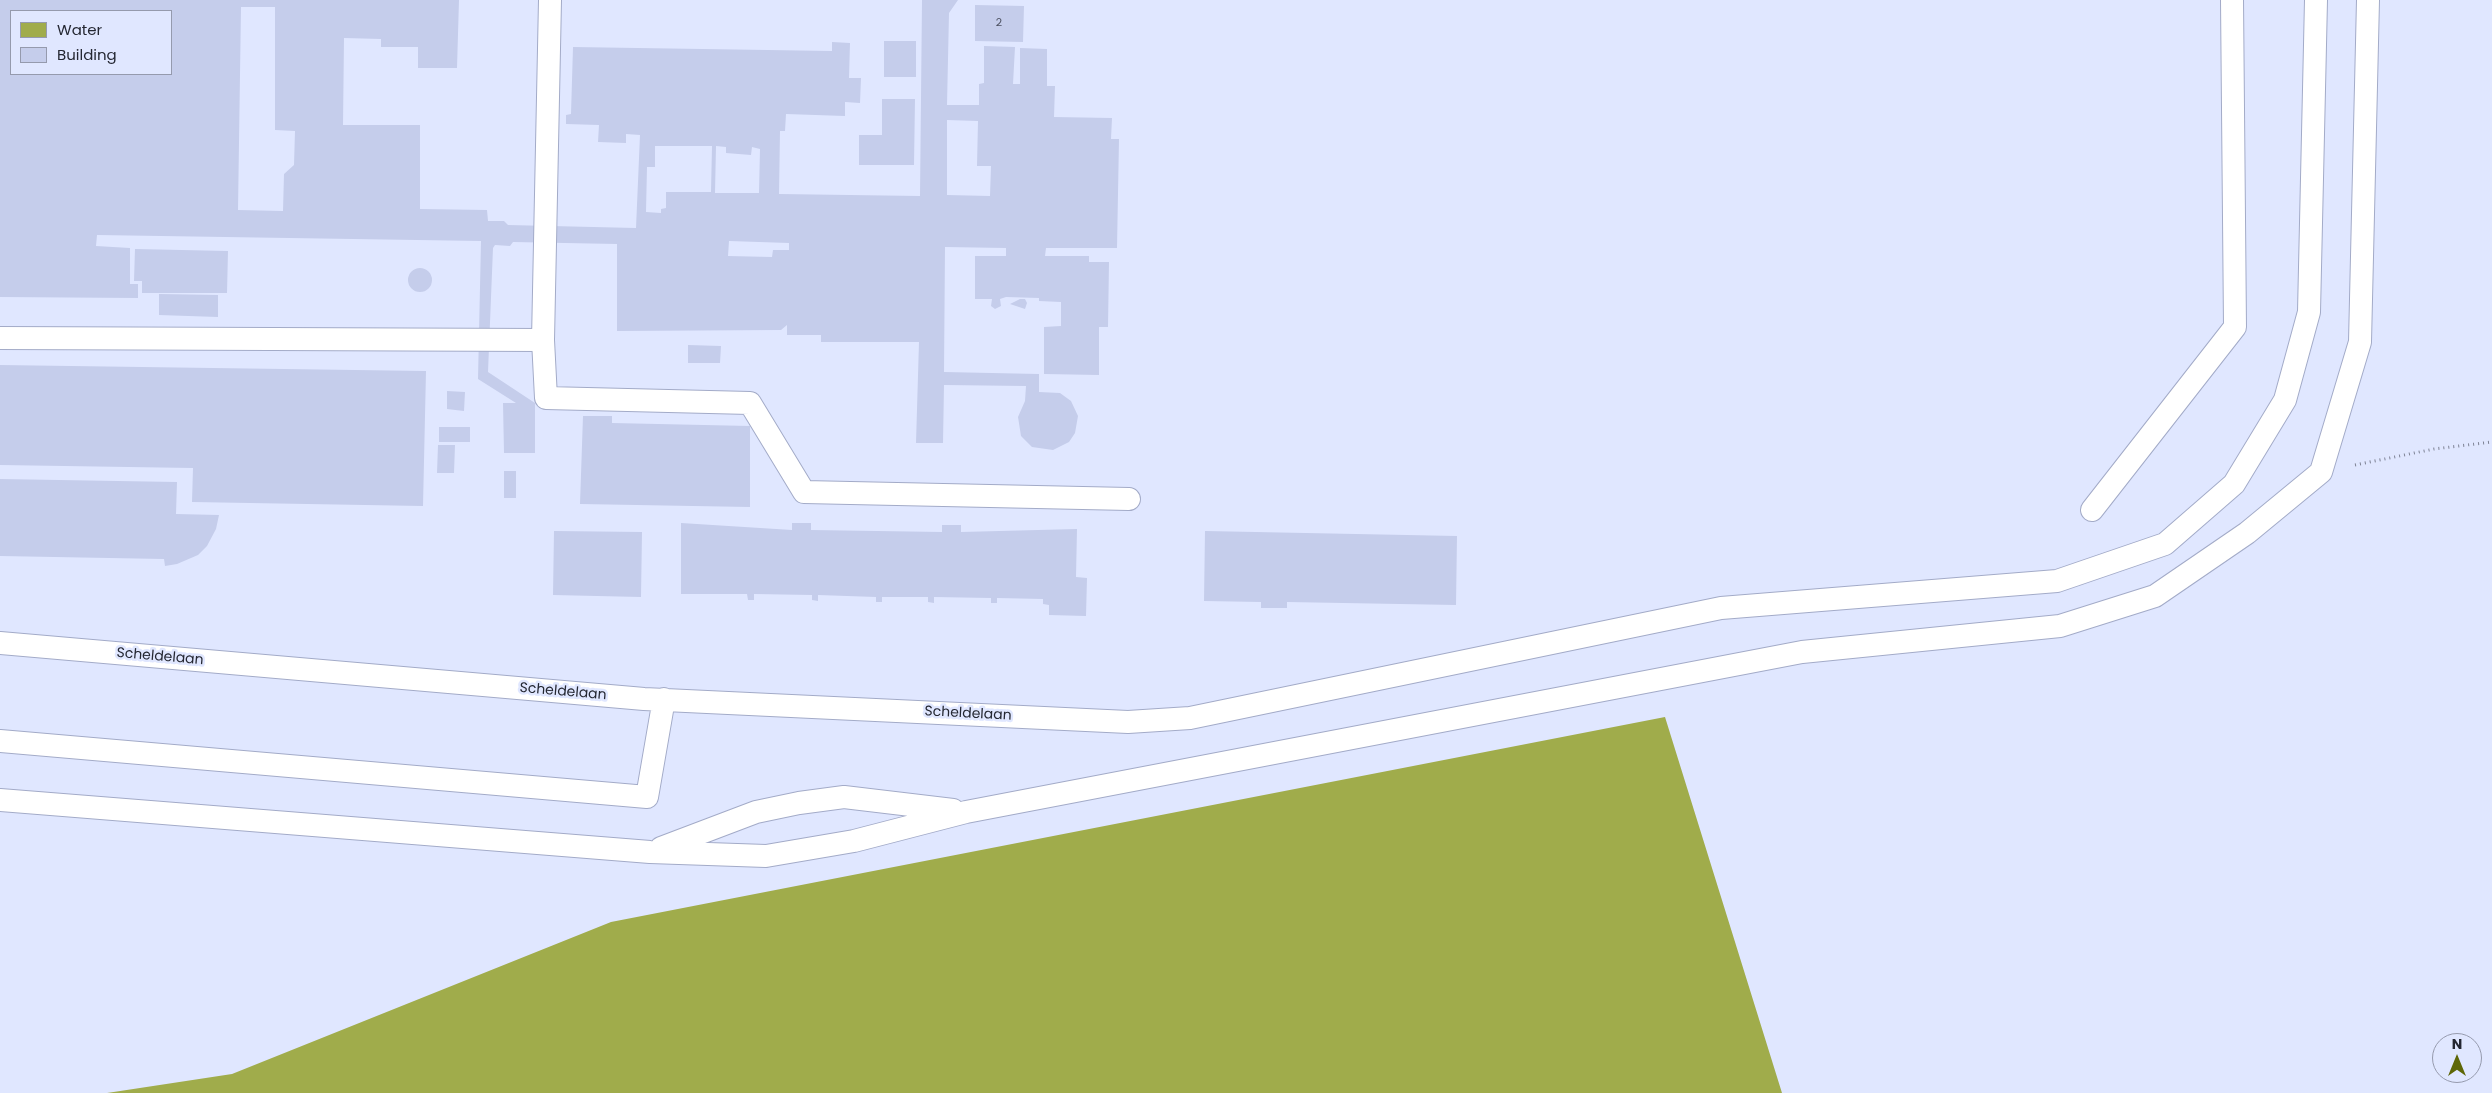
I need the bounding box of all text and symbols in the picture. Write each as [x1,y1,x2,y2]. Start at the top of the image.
legend [10,10,172,75]
house number: 2 [996,16,1002,30]
text: Water [57,19,102,40]
text: Building [57,44,117,65]
street label: Scheldelaan [116,645,204,669]
street label: Scheldelaan [519,680,607,704]
street label: Scheldelaan [924,703,1012,725]
north arrow [2432,1033,2482,1083]
text: N [2452,1034,2462,1054]

